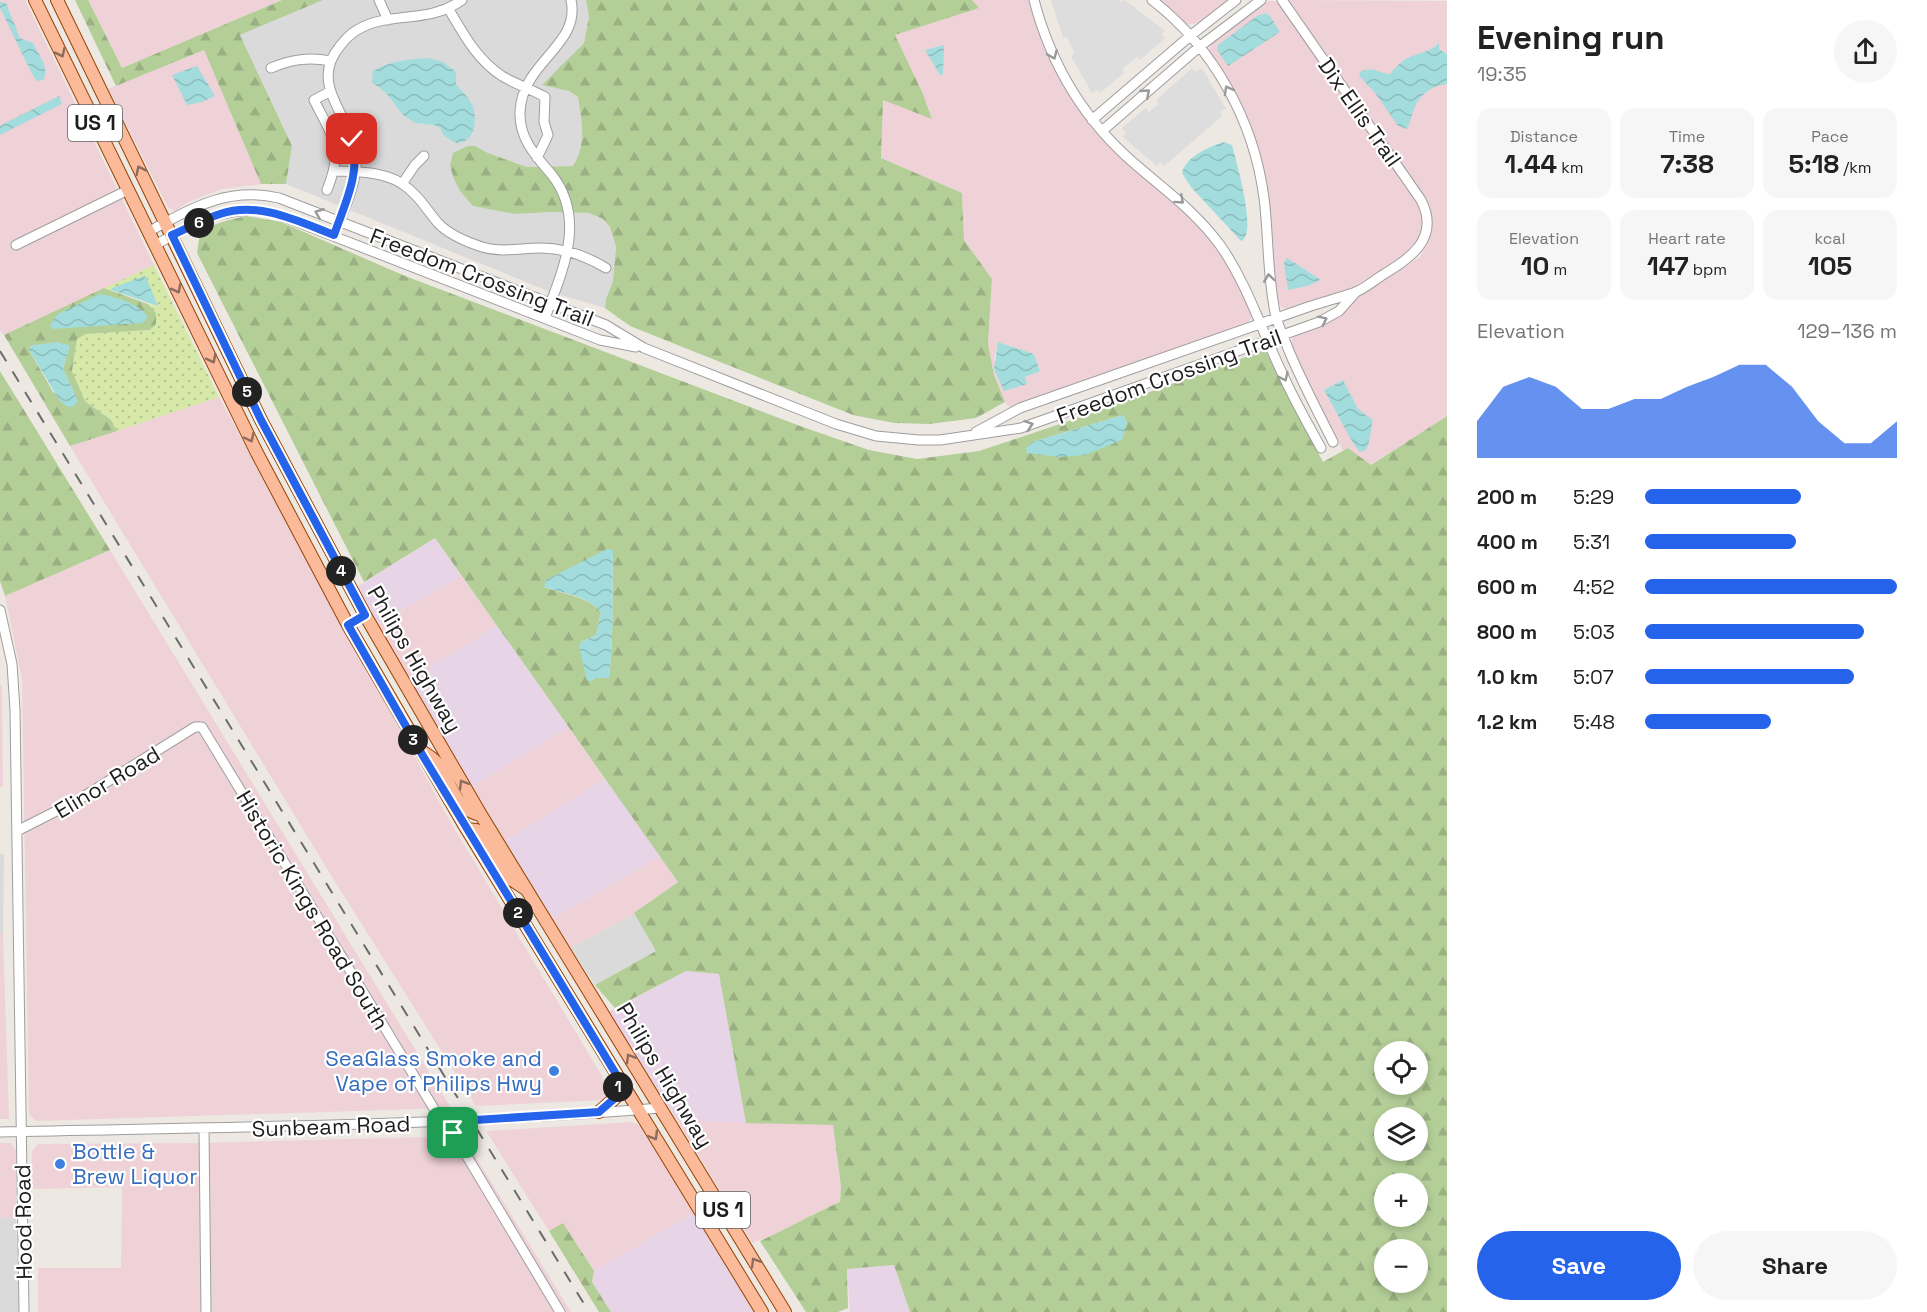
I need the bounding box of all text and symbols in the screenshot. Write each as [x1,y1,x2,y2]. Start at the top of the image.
text: Evening run [1477,17,1665,59]
button: share [1834,20,1897,83]
one-way arrow [53,46,65,57]
one-way arrow [1046,49,1058,60]
street label: Dix Ellis Trail [1312,52,1408,172]
text: 19:35 [1477,61,1527,87]
one-way arrow [1224,86,1236,96]
one-way arrow [1139,89,1150,100]
road number: US 1 [68,105,122,141]
pin [326,113,377,164]
icon: check [335,122,368,155]
text: Distance [1510,126,1578,147]
text: Time [1669,126,1705,147]
text: Pace [1811,126,1849,147]
text: 1.44 [1504,147,1557,181]
text: 7:38 [1660,147,1714,181]
text: 5:18 [1788,147,1839,181]
text: km [1557,157,1584,178]
text: /km [1839,157,1872,178]
one-way arrow [136,165,148,176]
one-way arrow [1173,193,1184,204]
one-way arrow [314,207,325,220]
pin: 6 [184,208,214,238]
text: 6 [194,212,204,233]
street label: Freedom Crossing Trail [366,221,598,333]
text: Elevation [1509,228,1579,249]
text: Heart rate [1648,228,1726,249]
text: kcal [1815,228,1845,249]
text: 10 [1521,249,1549,283]
text: 147 [1647,249,1689,283]
text: 105 [1808,249,1852,283]
text: m [1549,259,1567,280]
text: bpm [1689,259,1727,280]
one-way arrow [1264,274,1276,283]
one-way arrow [170,283,181,293]
one-way arrow [1316,315,1327,327]
text: Elevation [1477,318,1565,344]
text: 129–136 m [1797,318,1897,344]
street label: Freedom Crossing Trail [1053,322,1285,430]
one-way arrow [205,353,216,364]
one-way arrow [1277,371,1289,382]
pin: 5 [232,377,262,407]
text: 5 [242,381,252,402]
one-way arrow [1023,420,1034,433]
one-way arrow [243,432,255,443]
text: 200 m [1477,484,1537,510]
text: 5:29 [1573,484,1614,510]
text: 400 m [1477,529,1538,555]
text: 5:31 [1573,529,1610,555]
pin: 4 [326,556,356,586]
text: 4 [336,560,346,581]
text: 600 m [1477,574,1537,600]
text: 4:52 [1573,574,1614,600]
street label: Philips Highway [362,581,468,737]
text: 800 m [1477,619,1537,645]
text: 5:03 [1573,619,1615,645]
text: 1.0 km [1477,664,1538,690]
text: 5:07 [1573,664,1614,690]
text: 1.2 km [1477,709,1537,735]
text: 5:48 [1573,709,1615,735]
pin: 3 [398,725,428,755]
text: 3 [408,729,418,750]
street label: Elinor Road [49,740,165,824]
one-way arrow [459,780,470,790]
street label: Historic Kings Road South [230,785,396,1035]
pin: 2 [503,898,533,928]
text: 2 [513,902,523,923]
street label: Philips Highway [611,997,719,1153]
map controls [1374,1041,1428,1293]
button: locate [1374,1041,1428,1095]
place label: SeaGlass Smoke and Vape of Philips Hwy [325,1044,542,1097]
one-way arrow [626,1054,638,1064]
marker: SeaGlass Smoke and Vape of Philips Hwy [547,1064,561,1078]
pin: 1 [603,1072,633,1102]
text: 1 [614,1076,622,1097]
pin [427,1107,478,1158]
button: layers [1374,1107,1428,1161]
street label: Sunbeam Road [251,1109,411,1143]
icon: arrive [436,1116,469,1149]
one-way arrow [646,1130,658,1140]
place label: Bottle & Brew Liquor [72,1137,197,1190]
marker: Bottle & Brew Liquor [53,1157,67,1171]
street label: Hood Road [8,1164,38,1280]
button: + [1374,1173,1428,1227]
road number: US 1 [696,1192,750,1228]
button: Save [1477,1231,1681,1300]
button: Share [1693,1231,1897,1300]
button: − [1374,1239,1428,1293]
one-way arrow [750,1258,762,1268]

